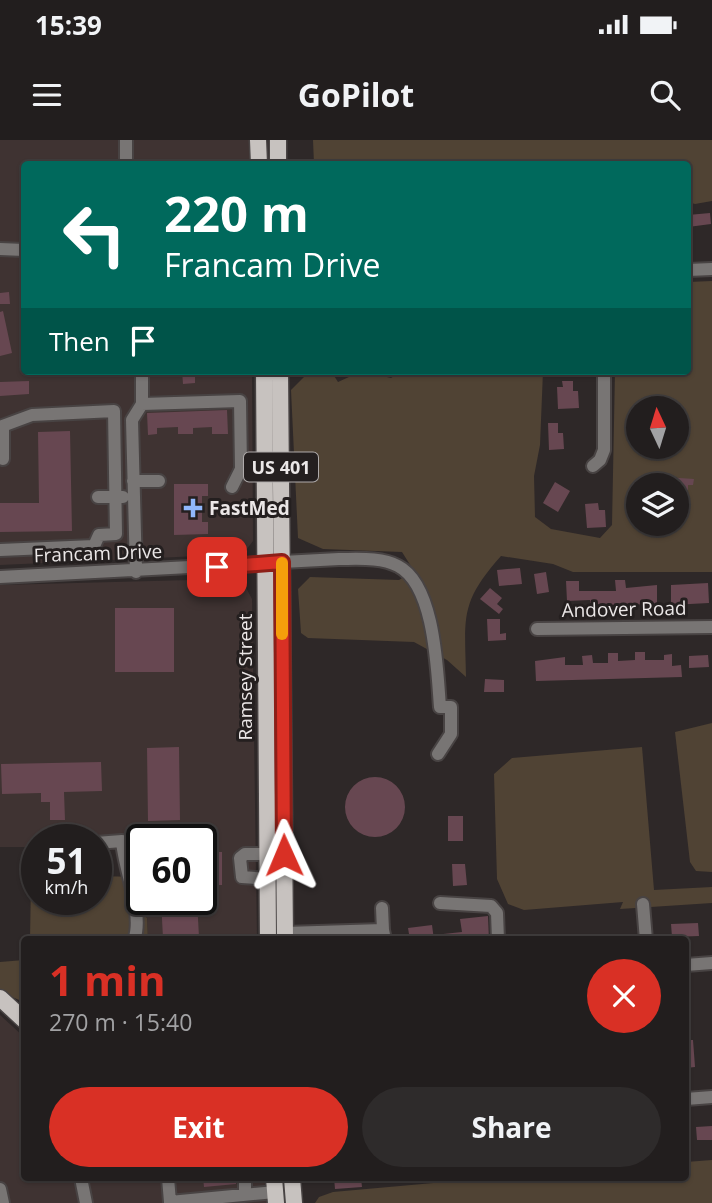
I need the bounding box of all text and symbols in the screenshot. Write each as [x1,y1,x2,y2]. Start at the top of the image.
text: 15:39 [35,7,102,43]
text: GoPilot [298,73,414,116]
icon: menu [28,76,66,114]
icon: search [646,76,684,114]
text: 220 m [164,180,309,246]
icon: left [49,189,140,280]
text: Francam Drive [164,243,380,286]
icon: arrive [124,322,162,360]
text: Then [49,323,110,359]
north arrow [626,396,690,458]
map controls [626,396,689,536]
road number: US 401 [244,452,318,482]
button: layers [626,473,689,536]
place label: FastMed [209,495,290,521]
marker: FastMed [183,498,203,518]
pin [187,537,247,597]
street label: Francam Drive [33,538,163,568]
icon: arrive [198,548,236,586]
street label: Andover Road [561,595,687,623]
street label: Ramsey Street [232,613,258,741]
position arrow [247,818,321,892]
speed limit sign: 60 [126,824,217,915]
text: 51 [46,837,87,884]
text: km/h [45,875,88,899]
text: 1 min [49,951,166,1008]
button: close [587,959,661,1033]
text: 270 m · 15:40 [49,1006,192,1038]
button: Exit [49,1087,348,1167]
button: Share [362,1087,661,1167]

